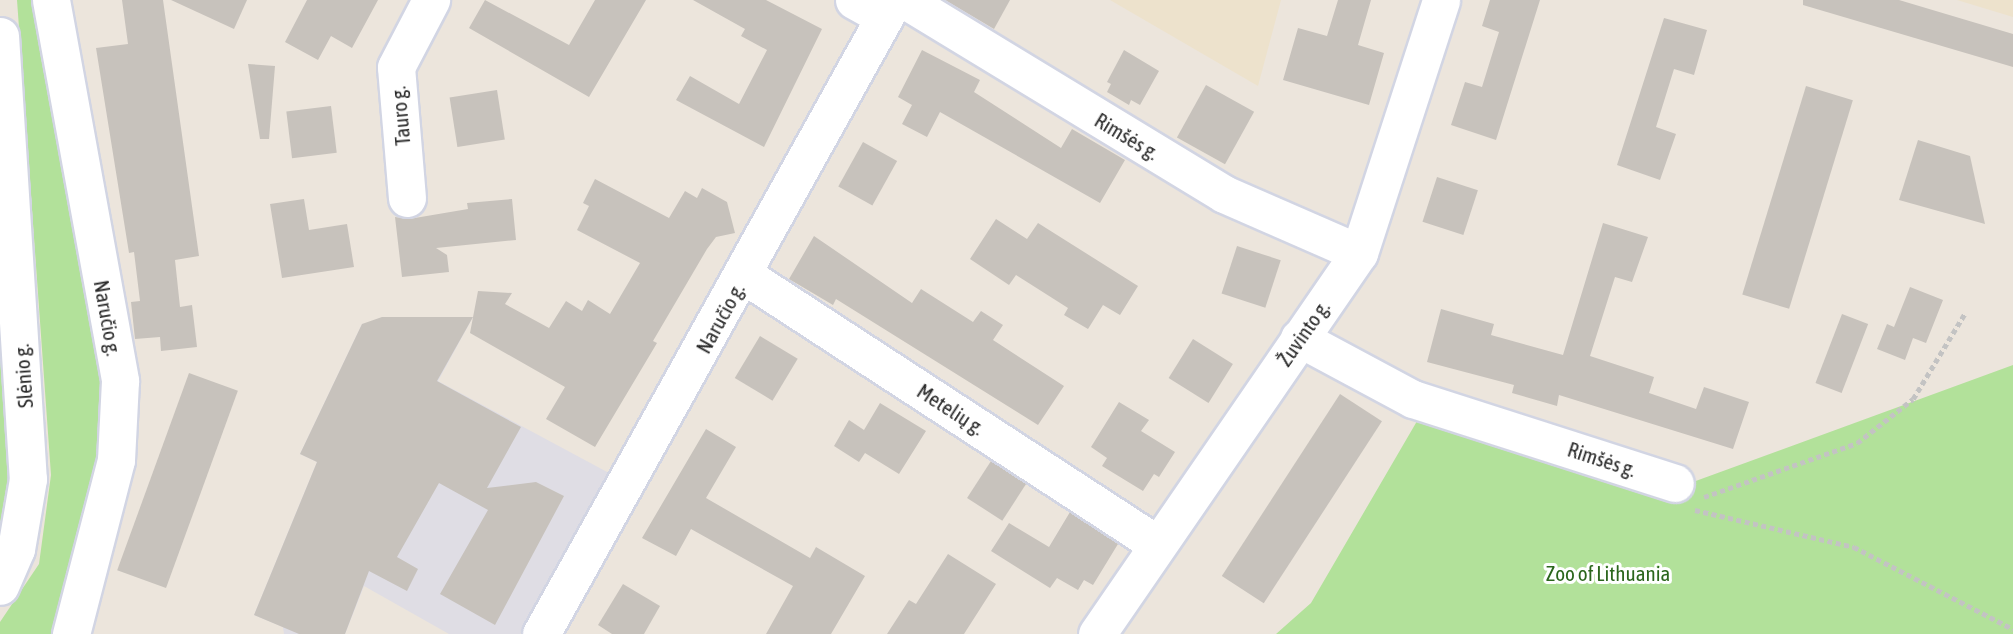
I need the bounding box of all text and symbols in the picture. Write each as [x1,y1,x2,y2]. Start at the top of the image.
street label: Tauro g. [385,85,415,147]
street label: Rimšės g. [1090,107,1164,165]
street label: Naručio g. [89,278,127,358]
street label: Naručio g. [690,278,750,358]
street label: Žuvinto g. [1271,295,1335,371]
street label: Slėnio g. [8,343,38,409]
street label: Metelių g. [913,378,989,440]
street label: Rimšės g. [1565,436,1639,482]
park label: Zoo of Lithuania [1546,560,1670,586]

